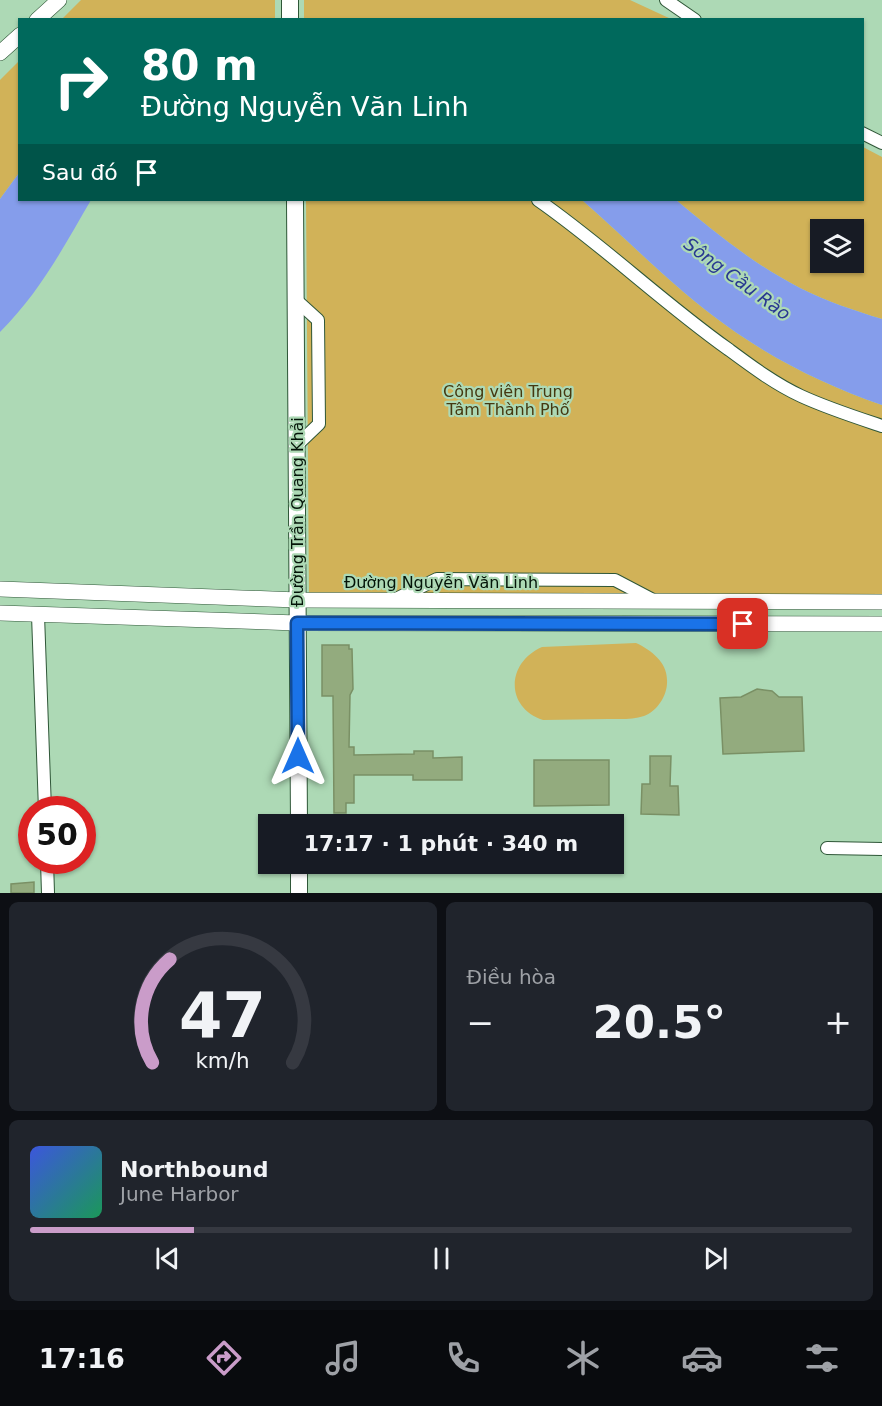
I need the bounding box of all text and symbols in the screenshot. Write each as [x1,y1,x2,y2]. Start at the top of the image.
text: 80 m [141,41,258,90]
icon: right [42,42,120,120]
text: Đường Nguyễn Văn Linh [141,91,469,122]
icon: arrive [130,156,163,189]
text: Sau đó [42,160,118,185]
map controls [810,219,864,273]
button: layers [810,219,864,273]
water label: Sông Cầu Rào [680,233,795,324]
park label: Công viên Trung Tâm Thành Phố [443,382,573,419]
street label: Đường Trần Quang Khải [288,417,307,607]
street label: Đường Nguyễn Văn Linh [344,573,538,592]
pin [717,598,768,649]
icon: arrive [726,607,759,640]
position arrow [266,724,330,788]
speed limit sign: 50 [18,796,96,874]
text: 17:17 · 1 phút · 340 m [304,831,578,856]
text: Điều hòa [467,965,556,989]
text: 47 [179,979,266,1052]
text: 20.5° [592,996,726,1049]
text: − [467,1003,494,1042]
text: + [824,1003,852,1042]
text: km/h [196,1049,250,1074]
text: Northbound [120,1157,269,1182]
text: June Harbor [120,1182,239,1206]
icon: previous [151,1242,184,1275]
icon: pause [425,1242,458,1275]
icon: next [699,1242,732,1275]
icon: directions [203,1337,245,1379]
icon: music [322,1337,364,1379]
icon: phone [442,1337,484,1379]
icon: climate [562,1337,604,1379]
icon: car [681,1337,723,1379]
icon: filters [801,1337,843,1379]
text: 17:16 [39,1343,125,1374]

